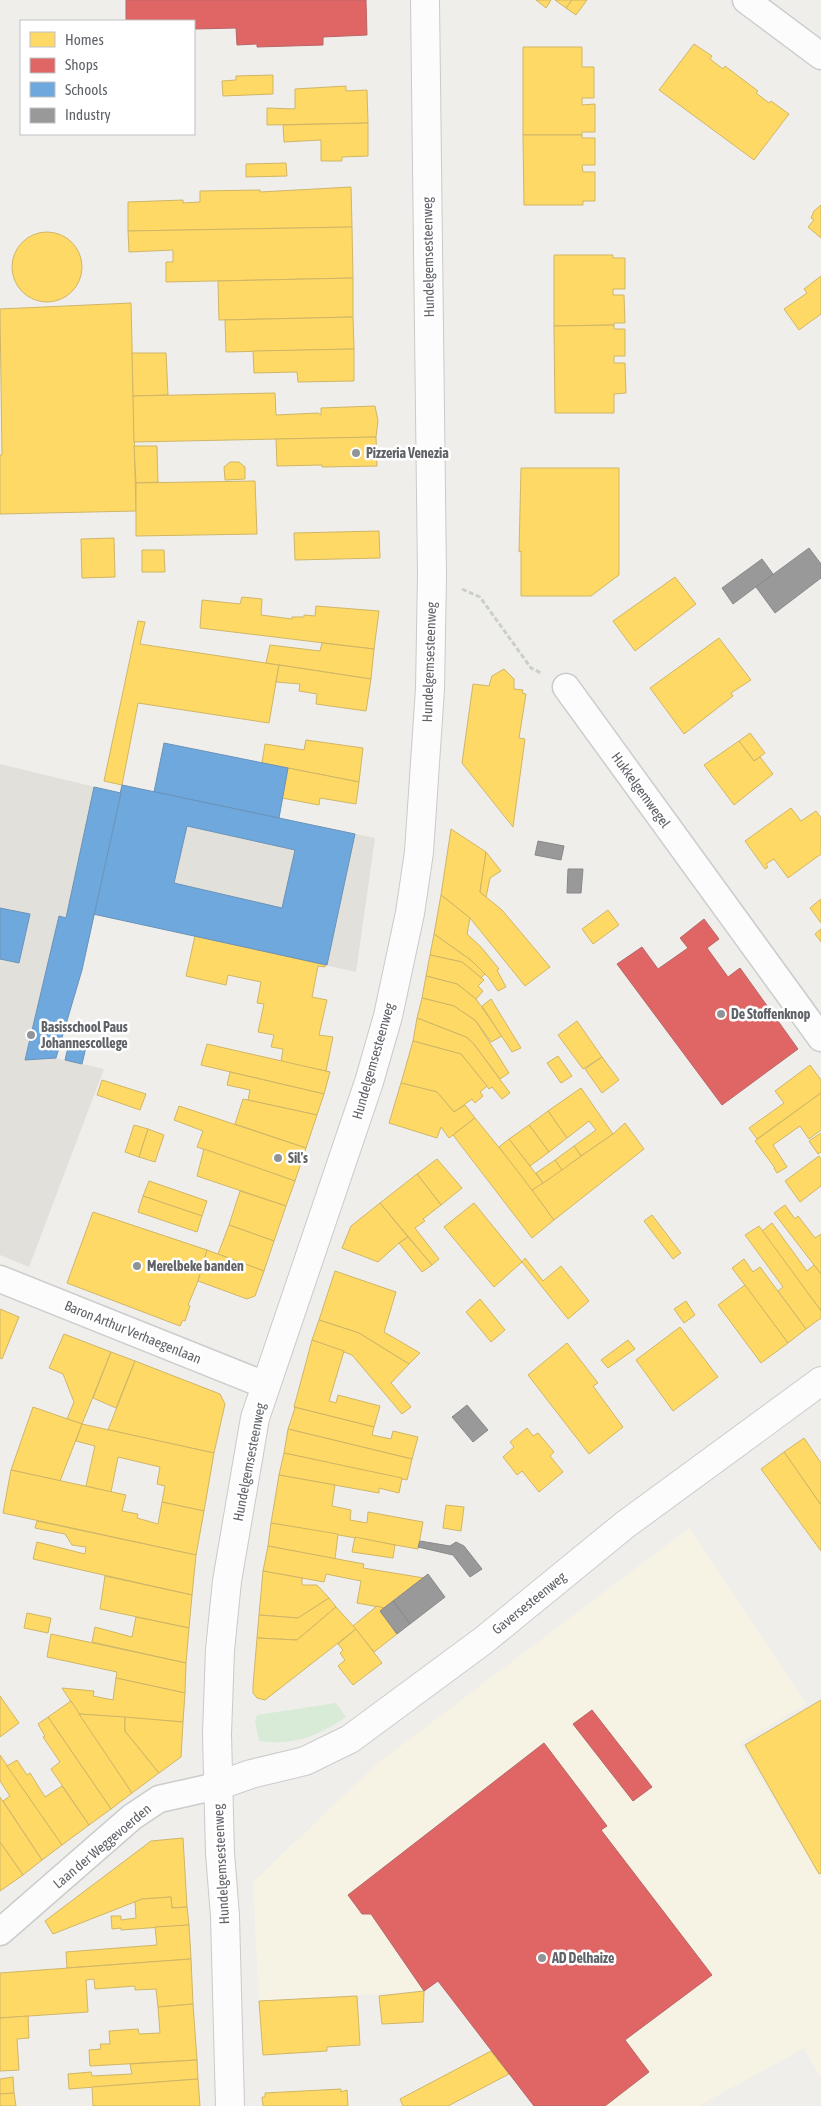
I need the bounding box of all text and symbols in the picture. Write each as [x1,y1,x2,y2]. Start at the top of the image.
legend [20,20,195,135]
text: Homes [65,31,104,48]
text: Shops [65,56,98,73]
text: Schools [65,81,108,98]
text: Industry [65,106,111,123]
street label: Hundelgemsesteenweg [419,197,437,317]
place label: Pizzeria Venezia [366,445,449,461]
marker: Pizzeria Venezia [350,447,362,459]
street label: Hundelgemsesteenweg [419,601,439,723]
street label: Hukkelgemwegel [608,749,674,831]
street label: Hundelgemsesteenweg [349,1001,397,1121]
place label: De Stoffenknop [731,1006,811,1022]
marker: De Stoffenknop [715,1008,727,1020]
place label: Basisschool Paus Johannescollege [40,1019,128,1051]
marker: Basisschool Paus Johannescollege [25,1029,37,1041]
place label: Sil's [288,1150,308,1166]
marker: Sil's [272,1152,284,1164]
place label: Merelbeke banden [147,1258,244,1274]
marker: Merelbeke banden [131,1260,143,1272]
street label: Baron Arthur Verhaegenlaan [62,1297,204,1367]
street label: Hundelgemsesteenweg [230,1401,268,1523]
street label: Gaversesteenweg [489,1568,569,1638]
street label: Laan der Weggevoerden [50,1801,154,1891]
street label: Hundelgemsesteenweg [210,1803,232,1925]
place label: AD Delhaize [551,1950,614,1966]
marker: AD Delhaize [536,1952,548,1964]

